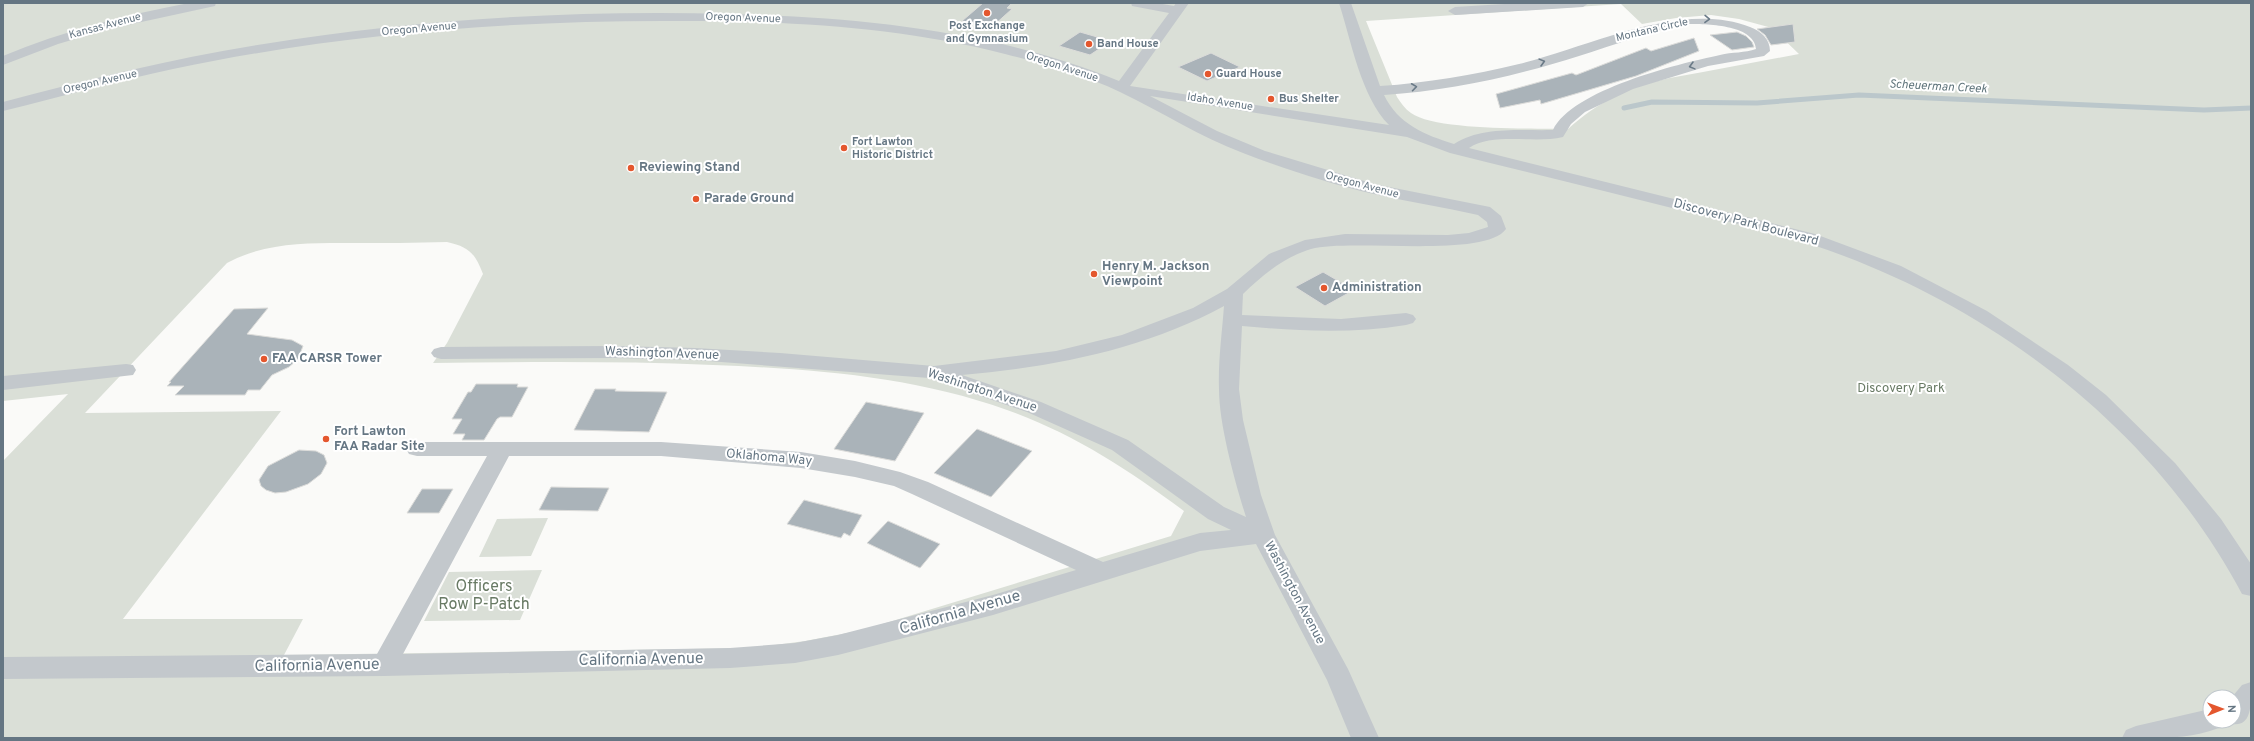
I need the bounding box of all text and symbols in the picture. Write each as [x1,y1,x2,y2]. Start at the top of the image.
marker: Post Exchange and Gymnasium [982,8,992,18]
street label: Kansas Avenue [67,10,143,42]
street label: Oregon Avenue [705,10,781,26]
street label: Montana Circle [1614,15,1690,45]
one-way arrow [1704,15,1710,24]
street label: Oregon Avenue [381,19,457,39]
place label: Post Exchange and Gymnasium [946,19,1028,46]
place label: Band House [1097,37,1159,51]
marker: Band House [1084,39,1094,49]
street label: Oregon Avenue [1024,49,1100,85]
one-way arrow [1538,58,1545,67]
one-way arrow [1689,61,1696,70]
street label: Oregon Avenue [62,67,138,97]
place label: Guard House [1216,67,1282,81]
marker: Guard House [1203,69,1213,79]
water label: Scheuerman Creek [1889,76,1988,98]
one-way arrow [1411,83,1417,92]
street label: Idaho Avenue [1186,90,1254,114]
place label: Bus Shelter [1279,92,1339,106]
marker: Bus Shelter [1266,94,1276,104]
place label: Fort Lawton Historic District [852,135,933,162]
marker: Fort Lawton Historic District [839,143,849,153]
place label: Reviewing Stand [639,160,740,176]
marker: Reviewing Stand [626,163,636,173]
street label: Oregon Avenue [1324,168,1400,202]
place label: Parade Ground [704,191,794,207]
marker: Parade Ground [691,194,701,204]
street label: Discovery Park Boulevard [1672,196,1820,250]
place label: Henry M. Jackson Viewpoint [1102,259,1209,290]
marker: Henry M. Jackson Viewpoint [1089,269,1099,279]
place label: Administration [1332,280,1422,296]
marker: Administration [1319,283,1329,293]
street label: Washington Avenue [605,344,719,364]
place label: FAA CARSR Tower [272,351,382,367]
marker: FAA CARSR Tower [259,354,269,364]
street label: Washington Avenue [925,366,1039,416]
park label: Discovery Park [1857,381,1945,397]
place label: Fort Lawton FAA Radar Site [334,424,425,455]
marker: Fort Lawton FAA Radar Site [321,434,331,444]
street label: Oklahoma Way [725,446,813,470]
street label: Washington Avenue [1260,539,1328,647]
park label: Officers Row P-Patch [438,577,530,615]
street label: California Avenue [897,586,1023,640]
street label: California Avenue [578,649,704,671]
street label: California Avenue [254,655,380,677]
north arrow [2202,689,2242,729]
text: N [2224,705,2238,713]

